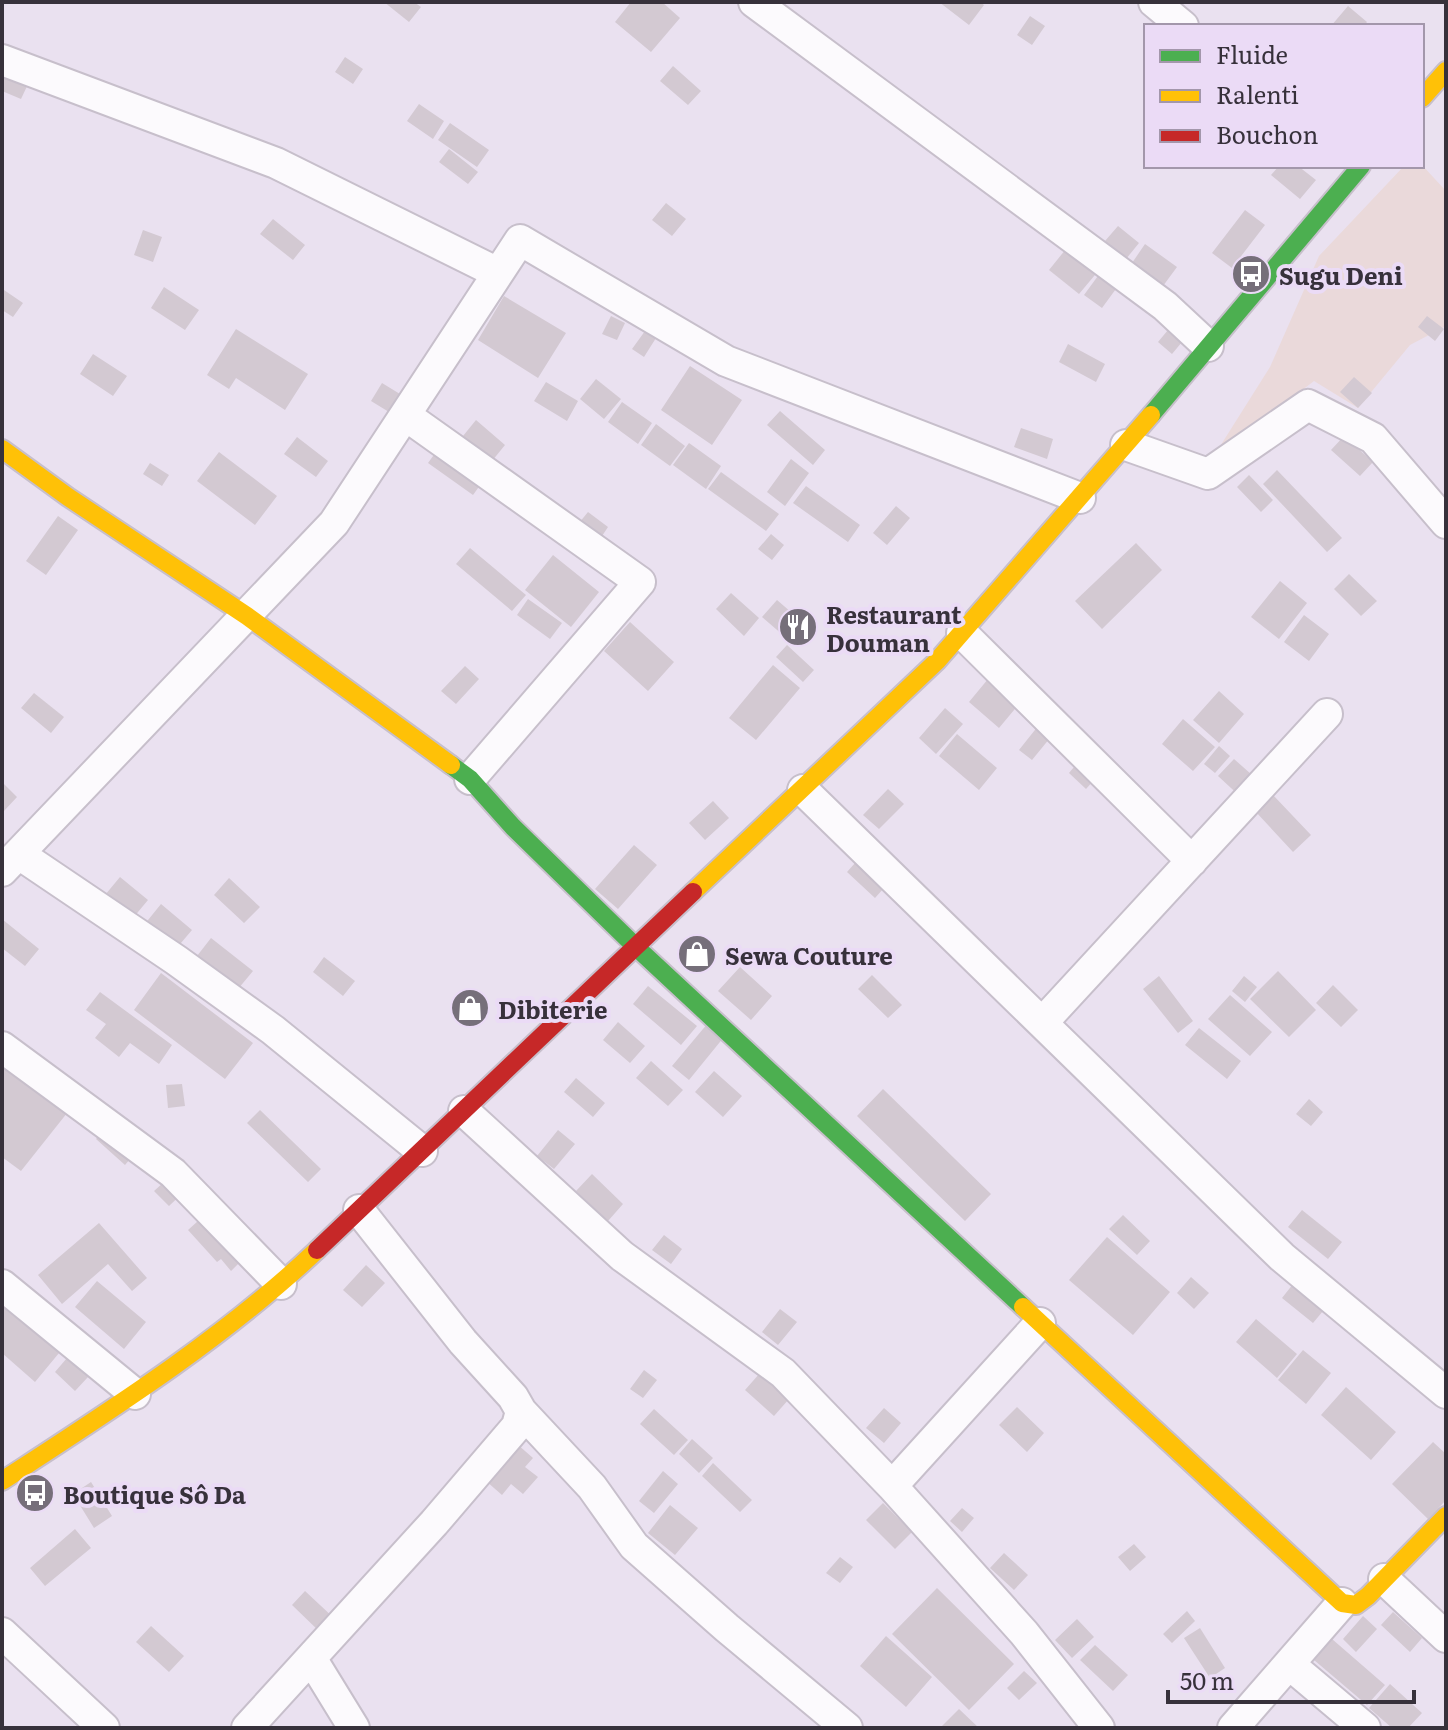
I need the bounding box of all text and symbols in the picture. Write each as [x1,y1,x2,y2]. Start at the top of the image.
legend [1144,24,1424,168]
text: Fluide [1216,36,1288,71]
text: Ralenti [1216,76,1299,111]
text: Bouchon [1216,116,1318,151]
bus stop icon: Sugu Deni [1230,253,1272,295]
place label: Sugu Deni [1279,257,1403,292]
place label: Restaurant Douman [826,596,962,659]
restaurant icon: Restaurant Douman [777,606,819,648]
shop icon: Sewa Couture [676,933,718,975]
place label: Sewa Couture [725,937,893,972]
shop icon: Dibiterie [449,987,491,1029]
place label: Dibiterie [498,991,608,1026]
bus stop icon: Boutique Sô Da [14,1472,56,1514]
place label: Boutique Sô Da [63,1476,246,1511]
scale bar [1168,1654,1414,1704]
text: 50 m [1180,1662,1234,1697]

